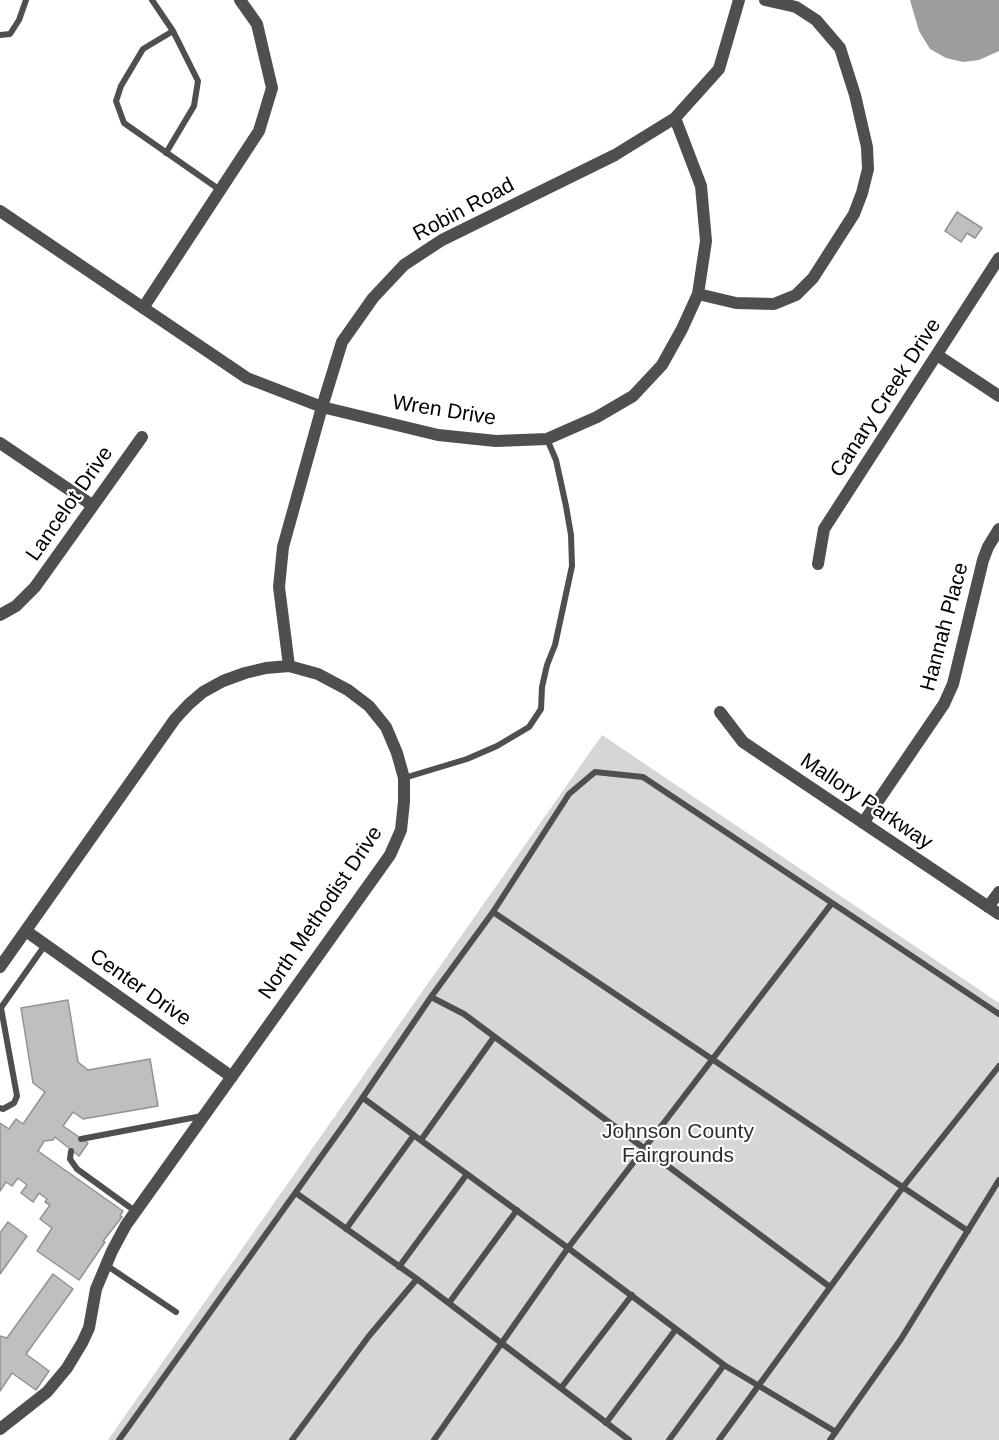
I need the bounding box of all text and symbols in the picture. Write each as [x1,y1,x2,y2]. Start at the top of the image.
street label: Robin Road [409,173,519,247]
street label: Canary Creek Drive [825,314,947,482]
street label: Wren Drive [390,390,498,432]
street label: Lancelot Drive [21,442,119,566]
street label: Hannah Place [916,560,974,694]
street label: Mallory Parkway [795,748,937,856]
street label: North Methodist Drive [254,822,388,1004]
street label: Center Drive [84,944,196,1032]
park label: Johnson County Fairgrounds [602,1119,754,1169]

